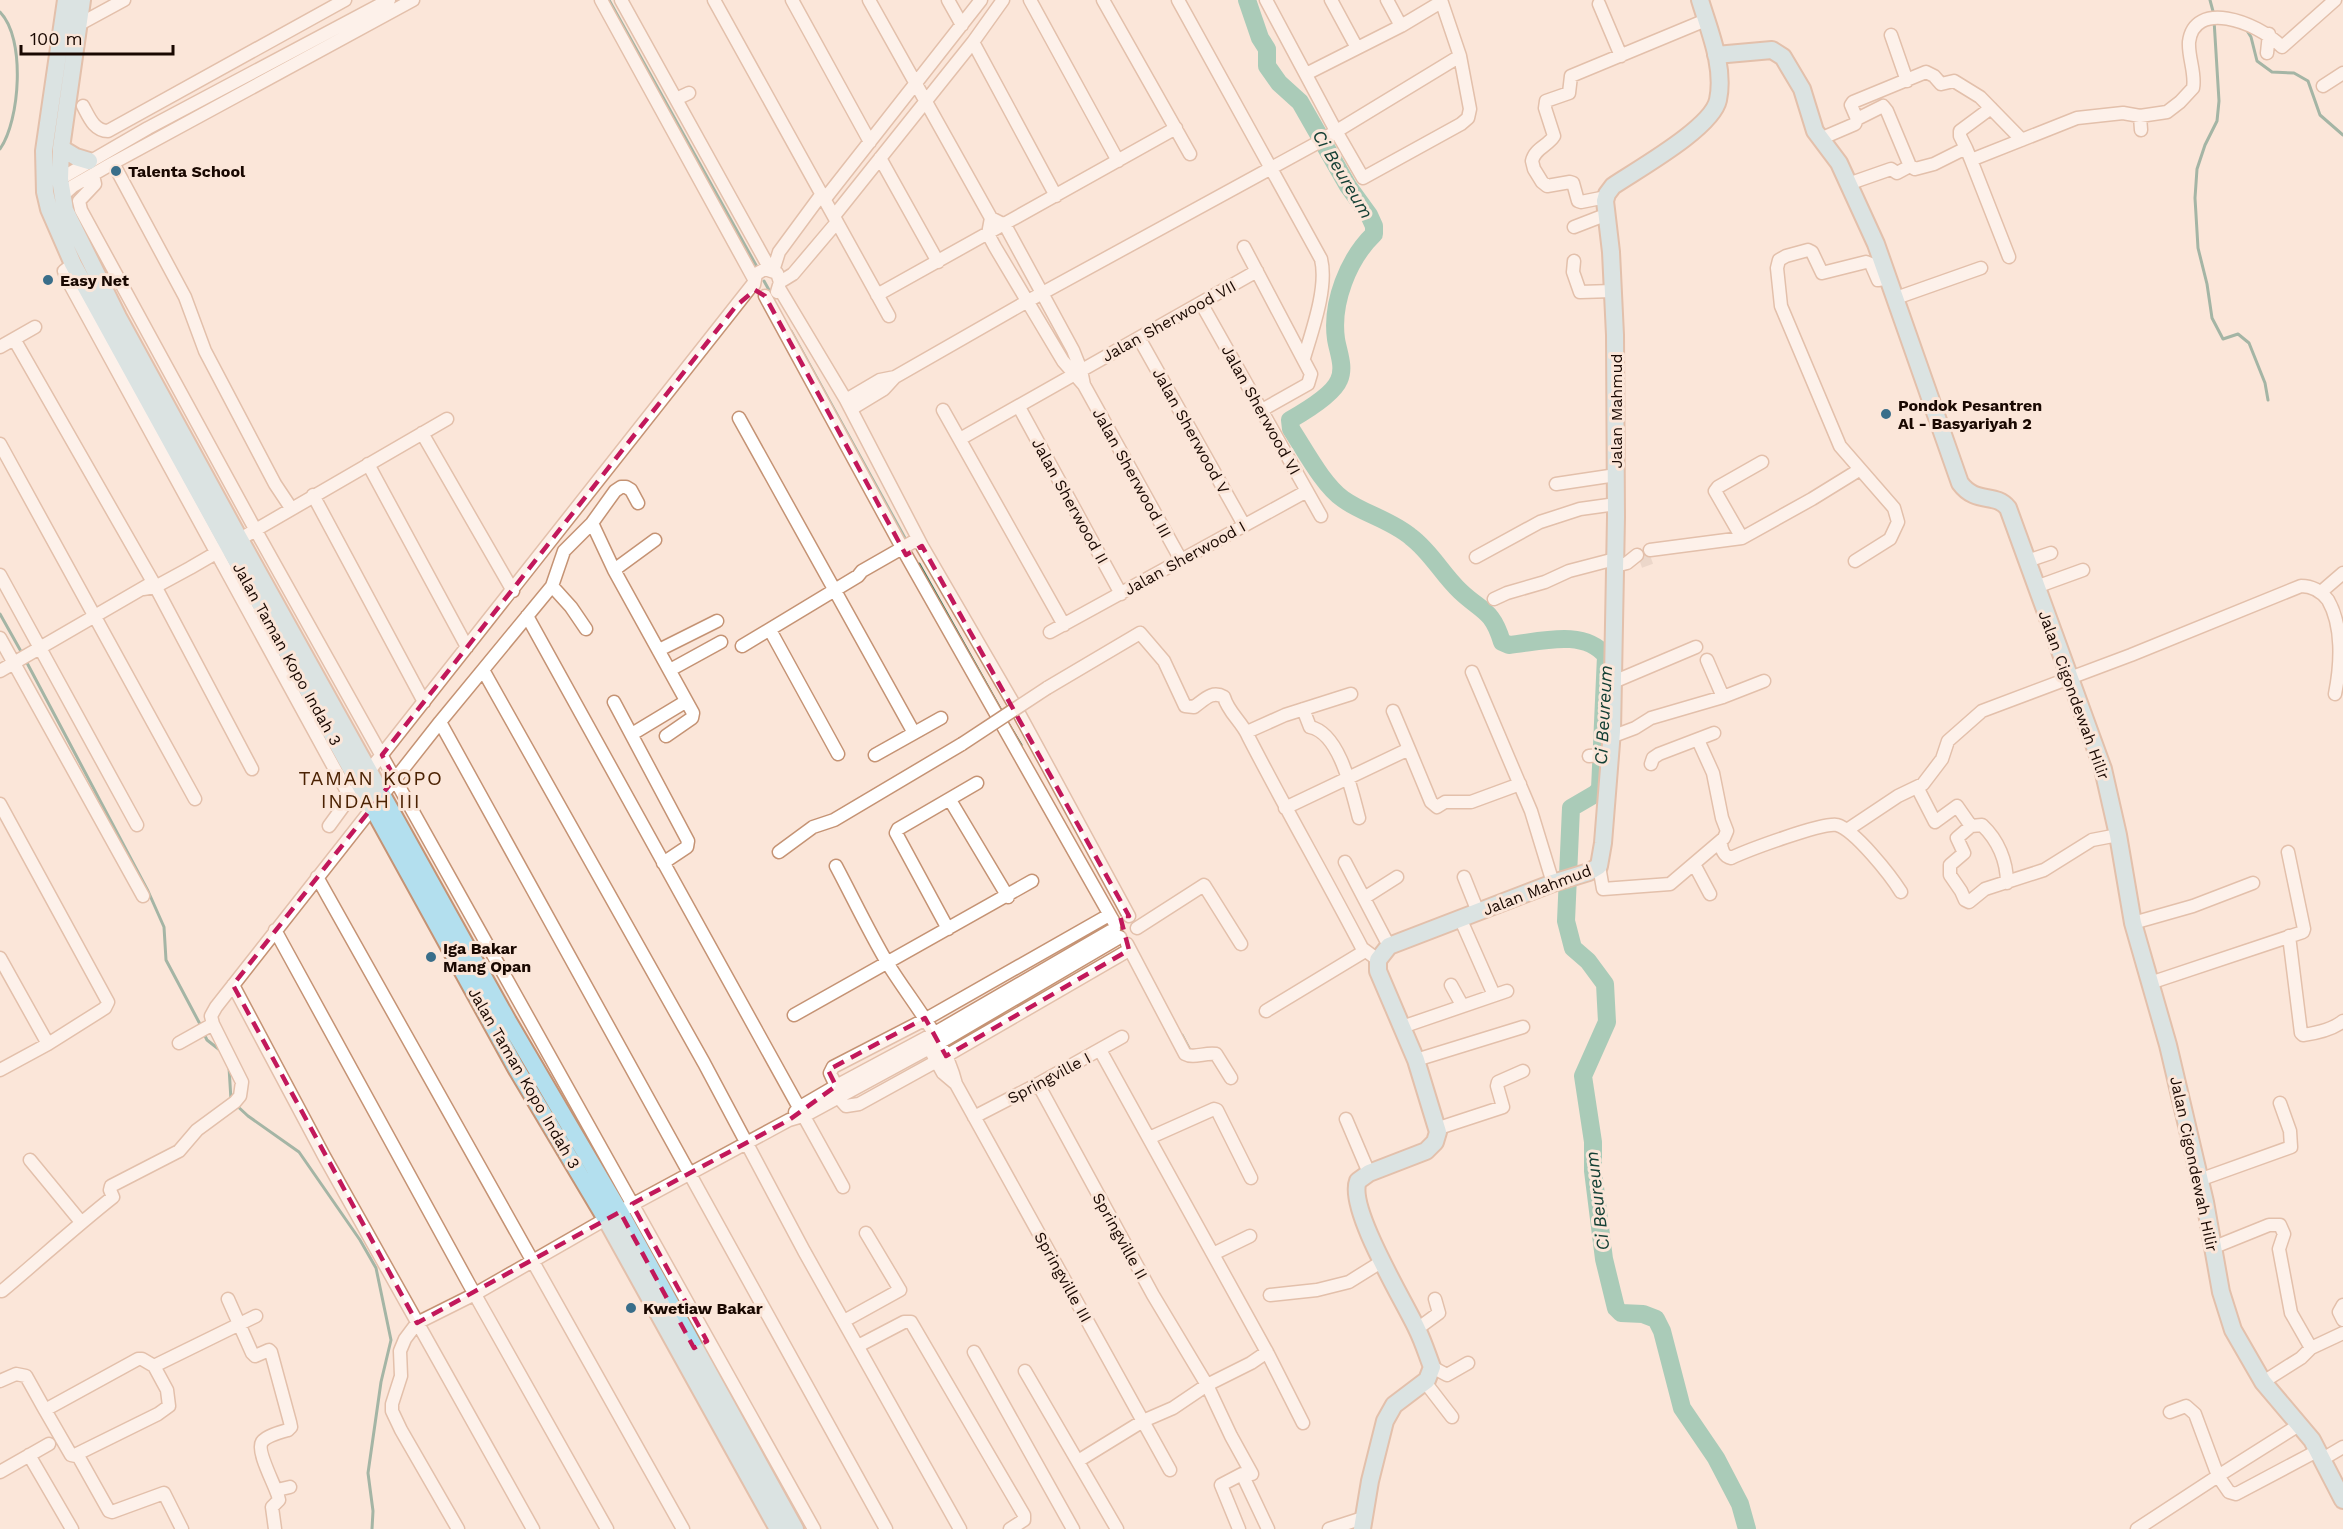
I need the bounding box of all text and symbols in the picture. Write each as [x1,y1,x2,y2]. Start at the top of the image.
scale bar [21,18,172,56]
text: 100 m [30,28,83,49]
water label: Ci Beureum [1308,126,1378,222]
place label: Talenta School [128,162,246,181]
marker: Talenta School [109,164,123,178]
place label: Easy Net [60,271,129,290]
marker: Easy Net [41,273,55,287]
street label: Jalan Sherwood VII [1099,276,1239,366]
street label: Jalan Sherwood VI [1217,342,1305,478]
street label: Jalan Mahmud [1607,354,1626,468]
street label: Jalan Sherwood V [1149,365,1233,497]
place label: Pondok Pesantren Al - Basyariyah 2 [1898,396,2042,433]
street label: Jalan Sherwood III [1089,405,1175,541]
marker: Pondok Pesantren Al - Basyariyah 2 [1879,407,1893,421]
street label: Jalan Sherwood II [1028,435,1112,567]
street label: Jalan Sherwood I [1121,517,1249,599]
street label: Jalan Taman Kopo Indah 3 [229,559,345,749]
street label: Jalan Cigondewah Hilir [2035,608,2114,783]
water label: Ci Beureum [1590,664,1616,766]
district label: TAMAN KOPO INDAH III [299,766,443,813]
street label: Jalan Mahmud [1480,861,1594,919]
place label: Iga Bakar Mang Opan [443,939,531,976]
marker: Iga Bakar Mang Opan [424,950,438,964]
street label: Jalan Taman Kopo Indah 3 [464,984,584,1172]
street label: Springville I [1004,1048,1094,1108]
street label: Jalan Cigondewah Hilir [2166,1075,2222,1254]
water label: Ci Beureum [1580,1150,1614,1252]
street label: Springville II [1088,1189,1152,1283]
street label: Springville III [1030,1228,1096,1326]
place label: Kwetiaw Bakar [643,1299,763,1318]
marker: Kwetiaw Bakar [624,1301,638,1315]

